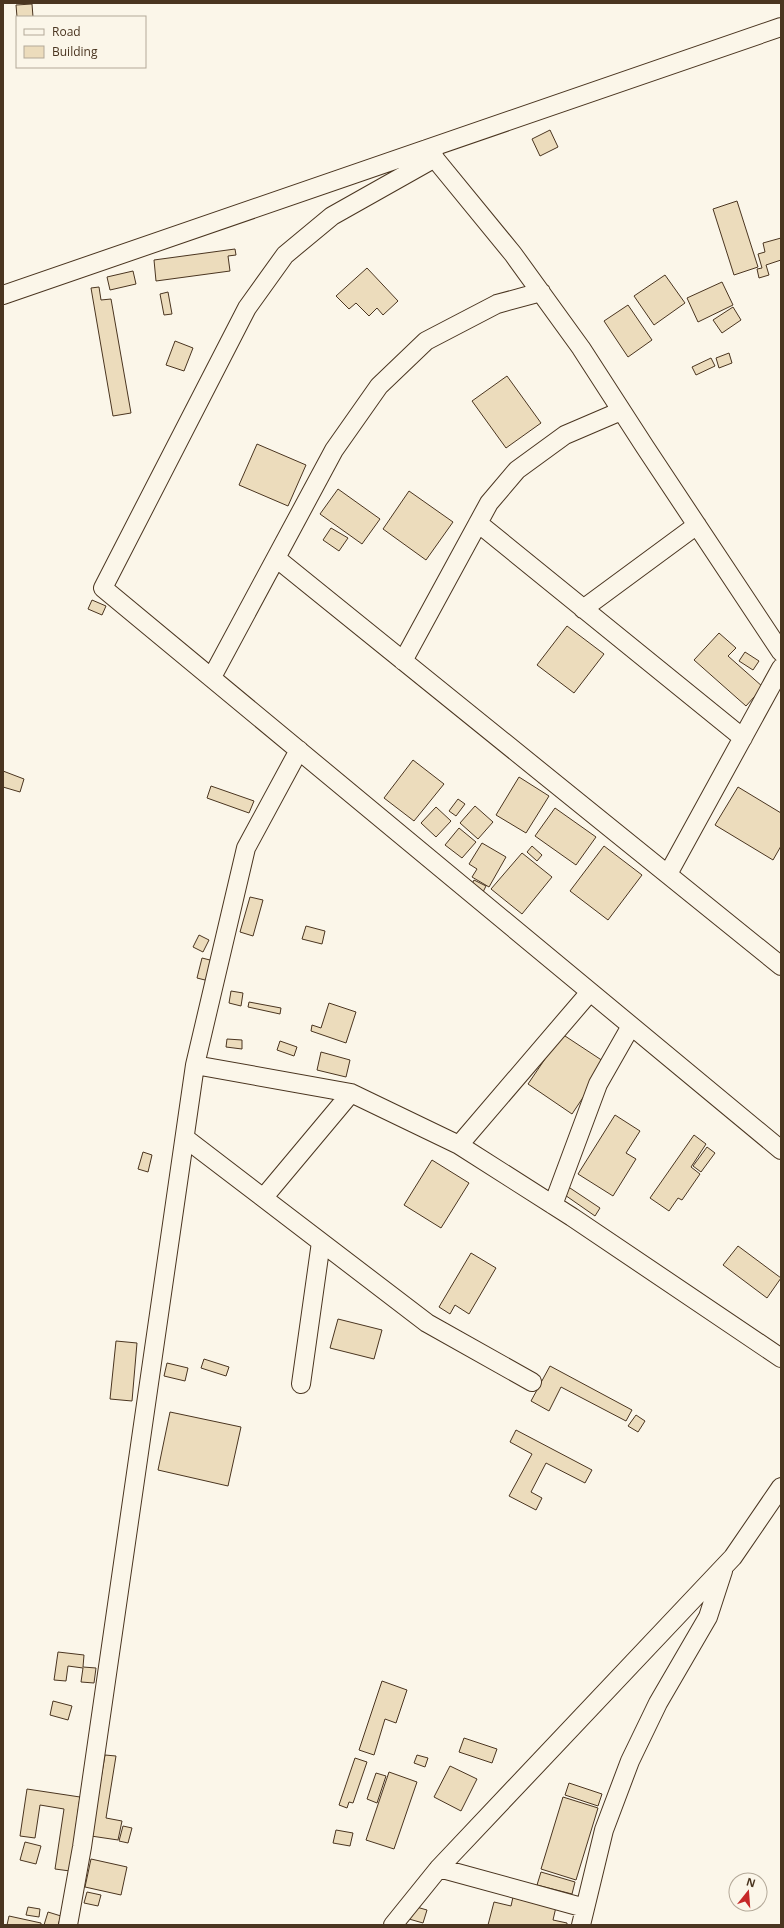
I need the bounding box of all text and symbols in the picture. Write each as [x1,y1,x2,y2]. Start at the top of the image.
legend [16,16,146,68]
text: Road [52,23,81,40]
text: Building [52,43,98,60]
north arrow [728,1872,768,1912]
text: N [745,1873,758,1890]

